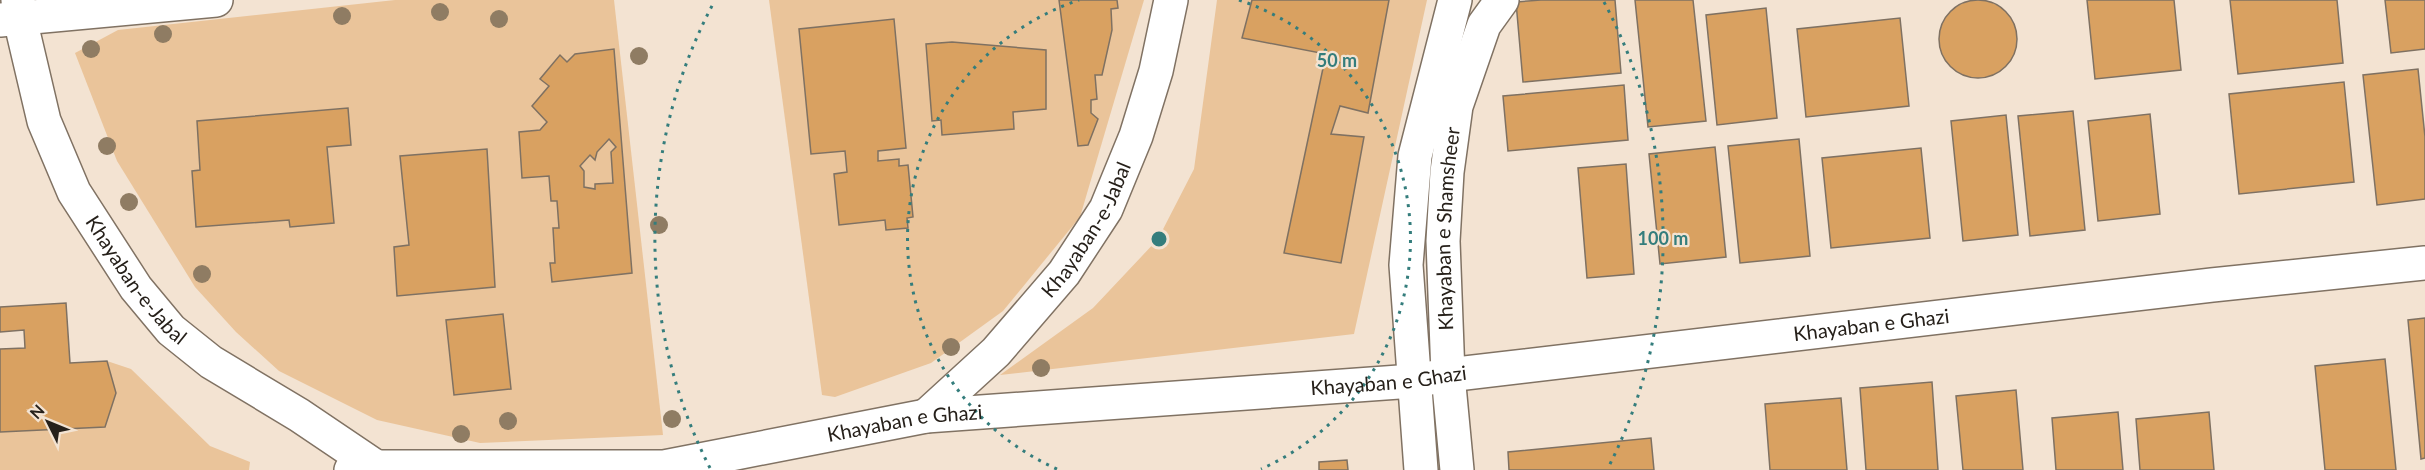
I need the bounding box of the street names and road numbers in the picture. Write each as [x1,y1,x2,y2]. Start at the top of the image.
street label: Khayaban e Shamsheer [1430,125,1464,331]
street label: Khayaban-e-Jabal [1036,158,1135,302]
street label: Khayaban-e-Jabal [81,211,192,349]
street label: Khayaban e Ghazi [1792,303,1950,345]
street label: Khayaban e Ghazi [1310,360,1468,399]
street label: Khayaban e Ghazi [825,399,983,446]

